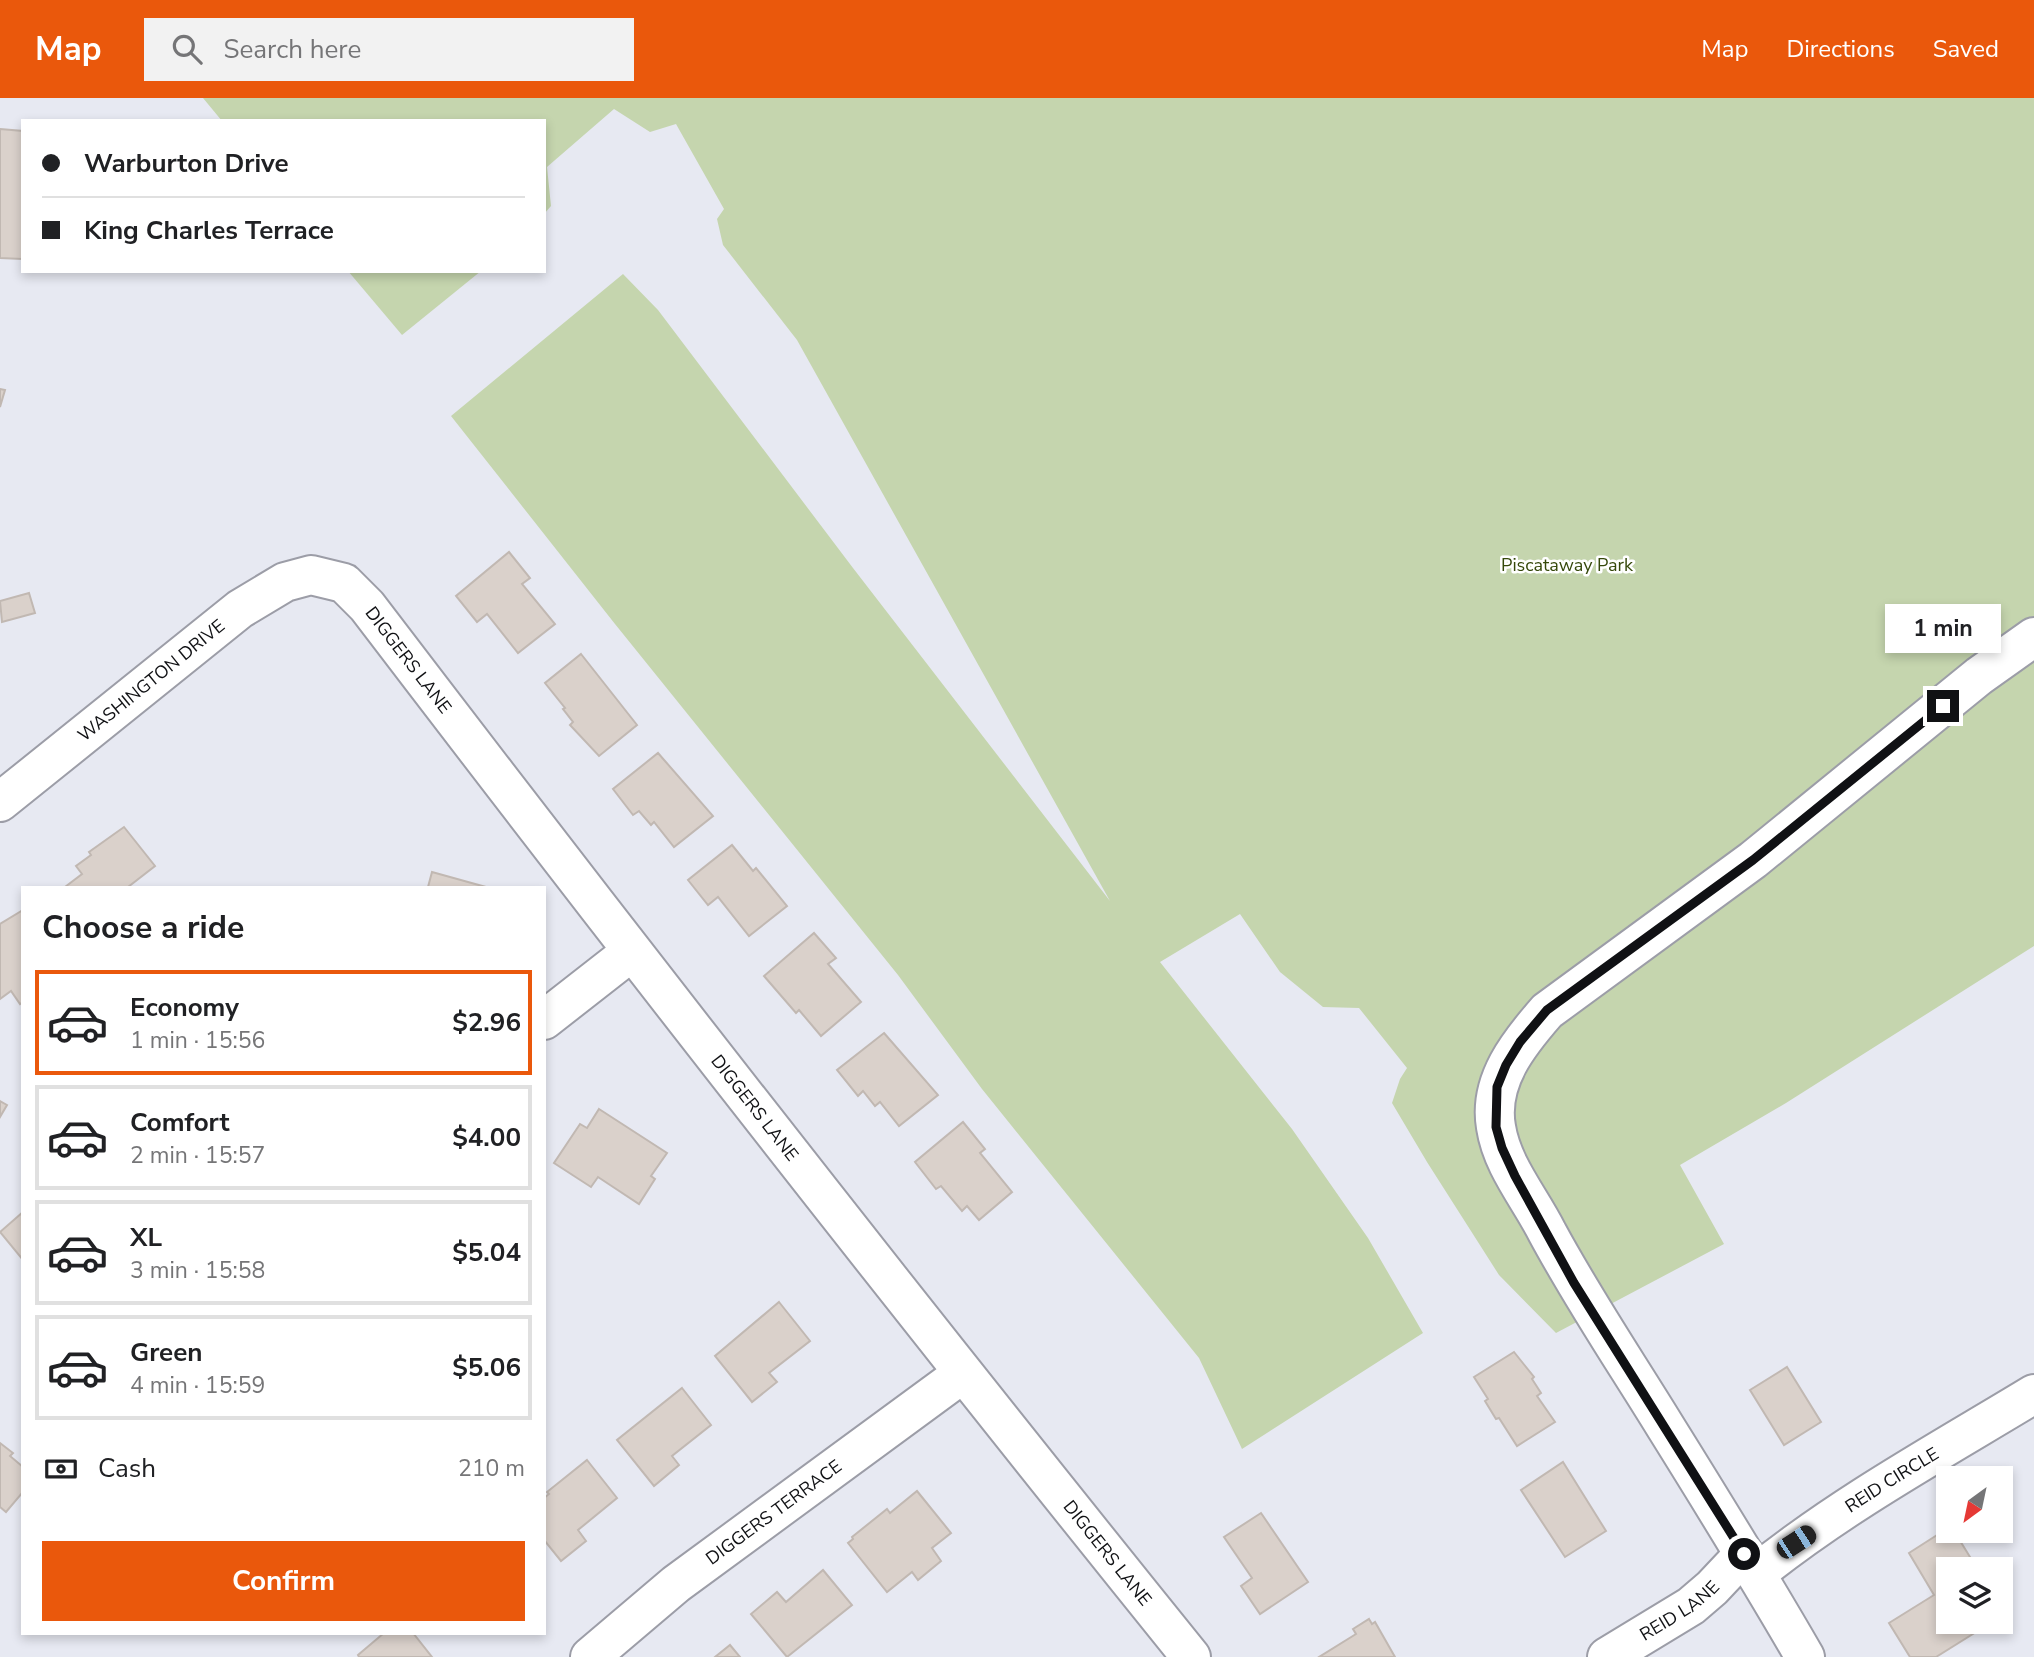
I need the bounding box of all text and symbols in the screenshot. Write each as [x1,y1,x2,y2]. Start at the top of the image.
search box [144,18,634,81]
text: Map [35,27,102,72]
icon: search [168,30,206,68]
text: Search here [224,32,361,67]
text: Map [1701,33,1748,65]
text: Directions [1786,33,1895,65]
text: Saved [1933,33,1999,65]
text: Warburton Drive [84,146,289,181]
text: King Charles Terrace [84,213,334,248]
park label: Piscataway Park [1501,553,1634,577]
street label: DIGGERS LANE [360,602,457,719]
callout: 1 min [1885,604,2001,654]
text: 1 min [1913,613,1973,644]
street label: WASHINGTON DRIVE [73,614,230,747]
route end [1927,690,1959,722]
text: Choose a ride [42,906,244,949]
text: Economy [130,990,239,1025]
icon: car [46,991,109,1054]
text: $2.96 [452,1005,521,1040]
text: 1 min · 15:56 [130,1025,265,1056]
street label: DIGGERS LANE [706,1050,804,1166]
text: Comfort [130,1105,230,1140]
icon: car [46,1106,109,1169]
text: $4.00 [452,1120,521,1155]
text: 2 min · 15:57 [130,1140,265,1171]
text: XL [130,1220,162,1255]
icon: car [46,1221,109,1284]
text: $5.04 [452,1235,521,1270]
text: 3 min · 15:58 [130,1255,265,1286]
text: Green [130,1335,203,1370]
icon: car [46,1336,109,1399]
text: $5.06 [452,1350,521,1385]
text: 4 min · 15:59 [130,1370,265,1401]
street label: REID CIRCLE [1840,1442,1943,1518]
icon: cash [42,1450,80,1488]
text: Cash [98,1451,156,1486]
text: 210 m [458,1453,525,1484]
street label: DIGGERS TERRACE [701,1454,847,1570]
north arrow [1936,1466,2012,1544]
map controls [1936,1466,2013,1634]
street label: DIGGERS LANE [1058,1495,1157,1611]
car [1773,1522,1820,1562]
route start [1728,1538,1760,1570]
button: Confirm [42,1541,525,1621]
button: layers [1936,1557,2013,1634]
street label: REID LANE [1635,1576,1725,1646]

